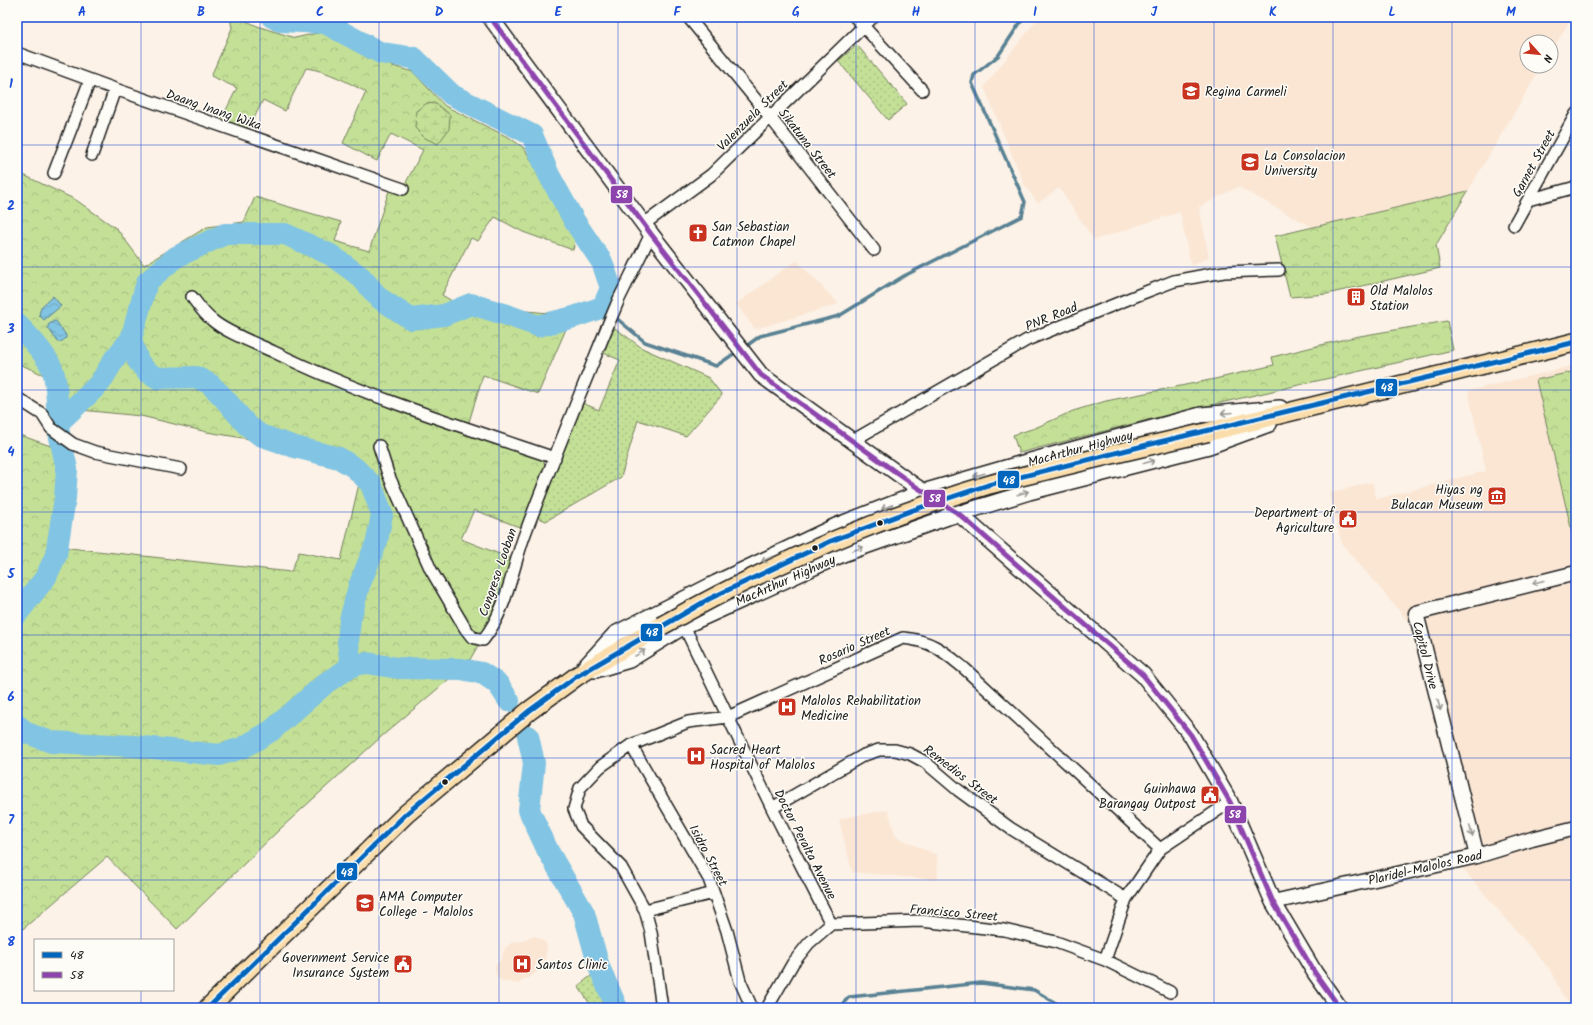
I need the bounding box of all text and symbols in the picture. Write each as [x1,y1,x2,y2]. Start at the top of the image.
text: A [78,2,86,23]
text: B [197,2,205,23]
text: C [316,2,324,23]
text: D [435,2,444,23]
text: E [554,2,562,23]
text: F [673,2,681,23]
text: G [792,2,800,23]
text: H [912,2,921,23]
text: I [1033,2,1037,23]
text: J [1151,2,1158,23]
text: K [1269,2,1277,23]
text: L [1388,2,1396,23]
text: M [1506,2,1516,23]
north arrow [1519,34,1559,74]
text: N [1537,51,1557,65]
text: 1 [9,74,13,95]
street label: Valenzuela Street [712,75,794,157]
school or university icon: Regina Carmeli [1180,80,1202,102]
place label: Regina Carmeli [1205,82,1288,103]
street label: Daang Inang Wika [163,84,264,137]
street label: Sikatuna Street [772,104,842,185]
street label: Garnet Street [1507,125,1562,201]
place label: La Consolacion University [1264,146,1345,182]
school or university icon: La Consolacion University [1239,151,1261,173]
line badge: 58 [610,185,633,204]
text: 58 [615,186,629,204]
text: 2 [7,196,15,217]
place label: San Sebastian Catmon Chapel [712,217,795,253]
church icon: San Sebastian Catmon Chapel [687,222,709,244]
place label: Old Malolos Station [1370,281,1433,317]
building icon: Old Malolos Station [1345,286,1367,308]
street label: PNR Road [1022,297,1081,337]
text: 3 [6,319,15,340]
line badge: 48 [1375,378,1398,397]
text: 48 [1381,379,1394,397]
one-way arrow [1221,409,1234,417]
street label: MacArthur Highway [1026,425,1136,474]
text: 4 [7,442,15,463]
one-way arrow [1143,458,1156,465]
line badge: 48 [997,470,1020,489]
one-way arrow [973,472,986,480]
text: 48 [1003,472,1016,490]
place label: Hiyas ng Bulacan Museum [1391,480,1483,516]
museum icon: Hiyas ng Bulacan Museum [1486,485,1508,507]
line badge: 58 [923,489,946,508]
one-way arrow [1016,489,1029,496]
text: 58 [928,490,942,508]
one-way arrow [881,503,893,511]
place label: Department of Agriculture [1254,503,1335,539]
public building icon: Department of Agriculture [1337,508,1359,530]
unlabelled marker [875,518,885,528]
street label: Congreso Looban [473,525,523,620]
unlabelled marker [810,543,820,553]
one-way arrow [851,545,864,552]
street label: MacArthur Highway [732,549,840,613]
one-way arrow [762,556,774,563]
text: 5 [7,564,16,585]
one-way arrow [1532,579,1545,587]
street label: Capitol Drive [1406,619,1443,692]
street label: Rosario Street [815,621,895,672]
line badge: 48 [640,623,663,642]
text: 48 [646,624,659,642]
one-way arrow [634,648,646,656]
text: 6 [7,687,15,708]
place label: Malolos Rehabilitation Medicine [801,691,921,727]
hospital icon: Malolos Rehabilitation Medicine [776,696,798,718]
one-way arrow [1436,698,1443,711]
place label: Sacred Heart Hospital of Malolos [710,740,815,776]
street label: Remedios Street [918,740,1003,811]
hospital icon: Sacred Heart Hospital of Malolos [685,745,707,767]
unlabelled marker [440,777,450,787]
place label: Guinhawa Barangay Outpost [1099,779,1197,815]
public building icon: Guinhawa Barangay Outpost [1199,784,1221,806]
street label: Doctor Peralta Avenue [768,786,842,904]
line badge: 58 [1224,805,1247,824]
text: 58 [1228,806,1242,824]
text: 7 [8,810,15,831]
street label: Isidro Street [683,821,733,891]
one-way arrow [1468,824,1476,837]
street label: Plaridel-Malolos Road [1366,845,1485,892]
line badge: 48 [336,862,358,881]
text: 48 [341,864,354,882]
place label: AMA Computer College - Malolos [379,887,474,923]
school or university icon: AMA Computer College - Malolos [354,892,376,914]
street label: Francisco Street [909,899,1000,928]
text: 8 [7,932,15,953]
legend [34,939,174,991]
text: 48 [70,946,85,965]
place label: Government Service Insurance System [282,948,389,984]
public building icon: Government Service Insurance System [392,953,414,975]
hospital icon: Santos Clinic [511,953,533,975]
place label: Santos Clinic [536,955,608,976]
text: 58 [70,966,84,985]

